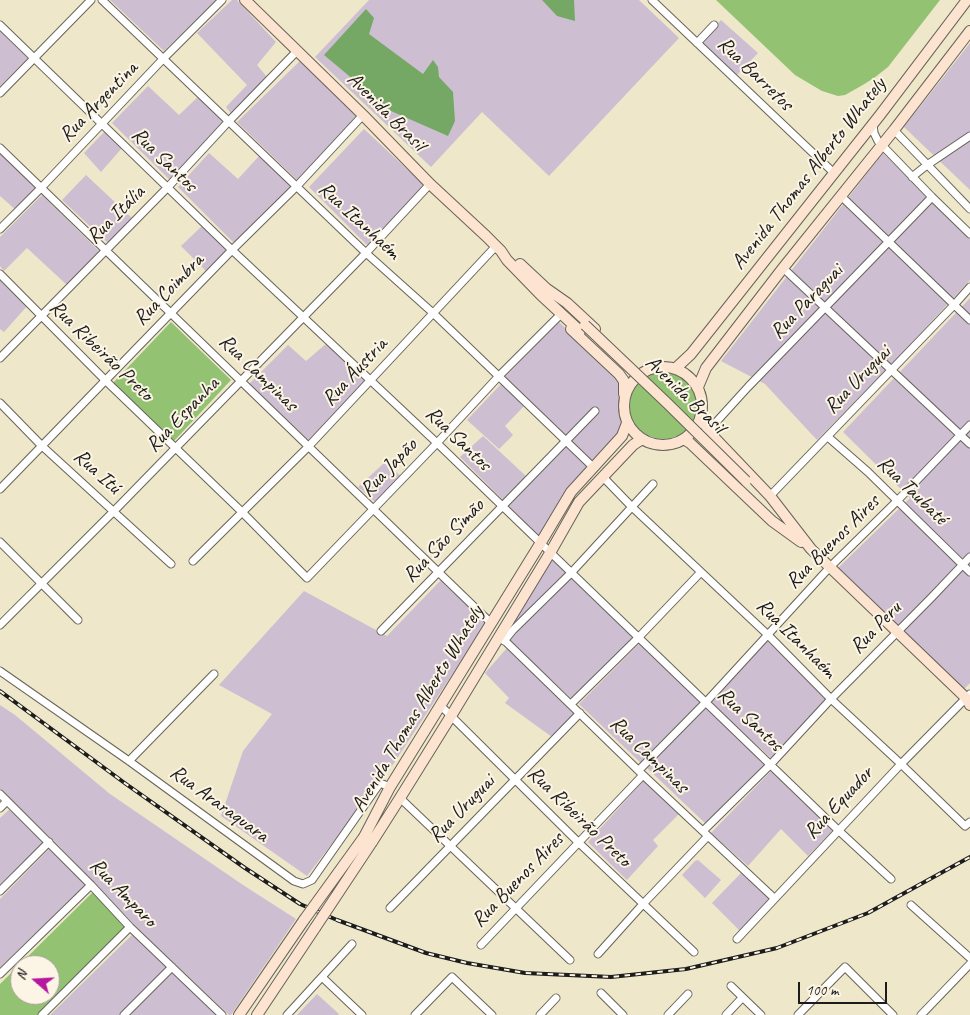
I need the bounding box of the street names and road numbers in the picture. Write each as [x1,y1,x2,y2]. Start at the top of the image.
street label: Rua Barretos [712,32,798,116]
street label: Rua Argentina [54,56,144,148]
street label: Avenida Brasil [341,67,431,157]
street label: Avenida Thomas Alberto Whately [726,73,892,275]
street label: Rua Santos [126,122,202,198]
street label: Rua Itanhaém [313,177,405,265]
street label: Rua Itália [81,180,151,250]
street label: Rua Coimbra [129,249,209,331]
street label: Rua Paraguai [765,259,849,345]
street label: Rua Ribeirão Preto [44,295,158,407]
street label: Rua Campinas [213,329,303,417]
street label: Rua Áustria [317,333,393,411]
street label: Rua Uruguai [819,341,897,419]
street label: Avenida Brasil [640,351,730,439]
street label: Rua Espanha [141,372,225,458]
street label: Rua Santos [420,401,496,477]
street label: Rua Japão [355,433,423,503]
street label: Rua Itú [68,444,126,500]
street label: Rua Taubaté [872,451,952,531]
street label: Rua Buenos Aires [781,490,885,594]
street label: Rua São Simão [398,494,490,588]
street label: Rua Itanhaém [751,594,841,684]
street label: Rua Peru [845,596,907,660]
street label: Avenida Thomas Alberto Whately [346,601,490,817]
street label: Rua Santos [712,682,788,758]
street label: Rua Campinas [604,711,694,799]
street label: Rua Araraquara [165,760,273,848]
street label: Rua Ribeirão Preto [522,761,636,873]
street label: Rua Equador [799,761,879,845]
street label: Rua Uruguai [423,770,501,848]
street label: Rua Buenos Aires [466,827,570,933]
street label: Rua Amparo [84,853,162,933]

